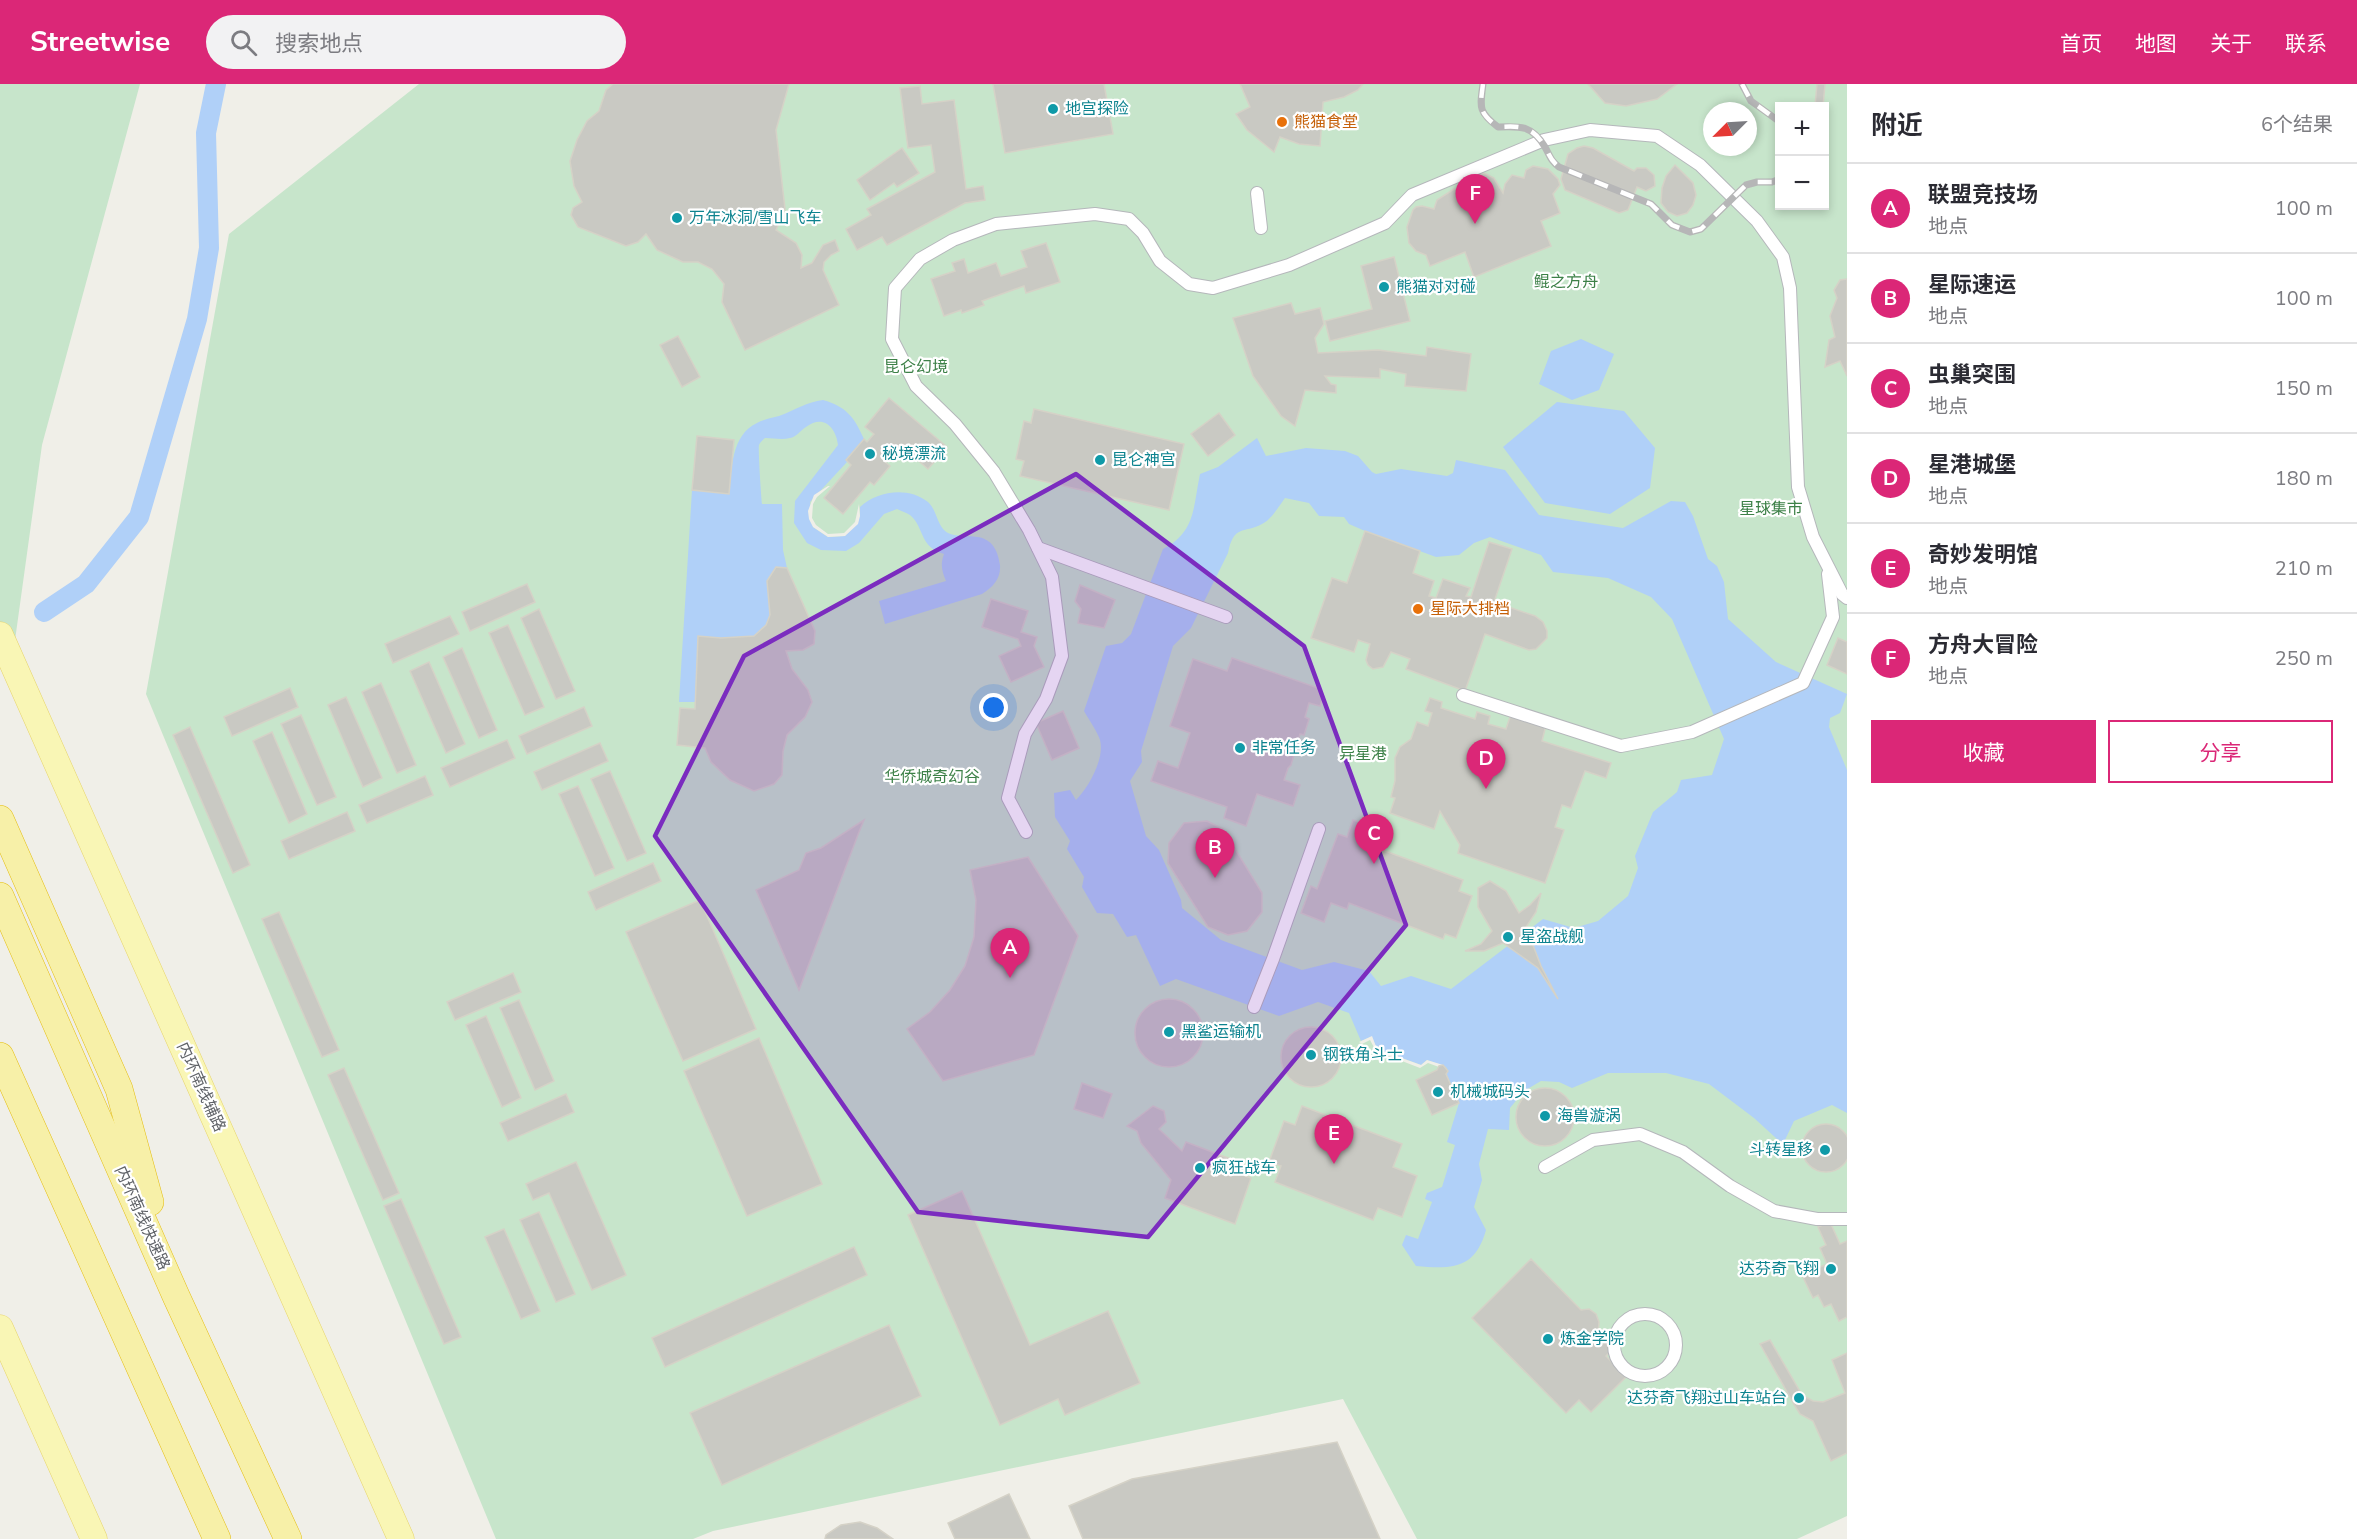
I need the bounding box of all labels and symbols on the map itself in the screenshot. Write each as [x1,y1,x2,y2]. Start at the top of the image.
place label: 地宫探险 [1065,98,1129,120]
marker: 地宫探险 [1046,102,1060,116]
north arrow [1703,102,1757,156]
place label: 熊猫食堂 [1294,111,1358,133]
marker: 熊猫食堂 [1275,115,1289,129]
pin: F [1456,174,1494,224]
place label: 万年冰洞/雪山飞车 [689,207,822,229]
marker: 万年冰洞/雪山飞车 [670,211,684,225]
park label: 鲲之方舟 [1534,271,1598,293]
place label: 熊猫对对碰 [1396,276,1476,298]
marker: 熊猫对对碰 [1377,280,1391,294]
park label: 昆仑幻境 [884,356,948,378]
place label: 秘境漂流 [882,443,946,465]
marker: 秘境漂流 [863,447,877,461]
place label: 昆仑神宫 [1112,449,1176,471]
marker: 昆仑神宫 [1093,453,1107,467]
park label: 星球集市 [1739,498,1803,520]
place label: 星际大排档 [1430,598,1510,620]
marker: 星际大排档 [1411,602,1425,616]
your location [979,693,1008,722]
place label: 非常任务 [1252,737,1316,759]
pin: D [1466,740,1506,789]
marker: 非常任务 [1233,741,1247,755]
park label: 异星港 [1339,743,1387,765]
park label: 华侨城奇幻谷 [884,766,980,788]
pin: C [1354,814,1394,864]
pin: B [1196,828,1234,878]
place label: 星盗战舰 [1520,926,1584,948]
pin: A [990,928,1030,978]
marker: 星盗战舰 [1501,930,1515,944]
place label: 黑鲨运输机 [1181,1021,1261,1043]
marker: 黑鲨运输机 [1162,1025,1176,1039]
street label: 内环南线辅路 [171,1039,231,1135]
place label: 钢铁角斗士 [1323,1044,1403,1066]
marker: 钢铁角斗士 [1304,1048,1318,1062]
place label: 机械城码头 [1450,1081,1530,1103]
marker: 机械城码头 [1431,1085,1445,1099]
place label: 海兽漩涡 [1557,1105,1621,1127]
marker: 海兽漩涡 [1538,1109,1552,1123]
pin: E [1314,1114,1354,1164]
place label: 斗转星移 [1749,1139,1813,1161]
marker: 斗转星移 [1818,1143,1832,1157]
place label: 疯狂战车 [1212,1157,1276,1179]
marker: 疯狂战车 [1193,1161,1207,1175]
street label: 内环南线快速路 [109,1162,175,1274]
place label: 达芬奇飞翔 [1739,1258,1819,1280]
marker: 达芬奇飞翔 [1824,1262,1838,1276]
place label: 炼金学院 [1560,1328,1624,1350]
marker: 炼金学院 [1541,1332,1555,1346]
place label: 达芬奇飞翔过山车站台 [1627,1387,1787,1409]
marker: 达芬奇飞翔过山车站台 [1792,1391,1806,1405]

